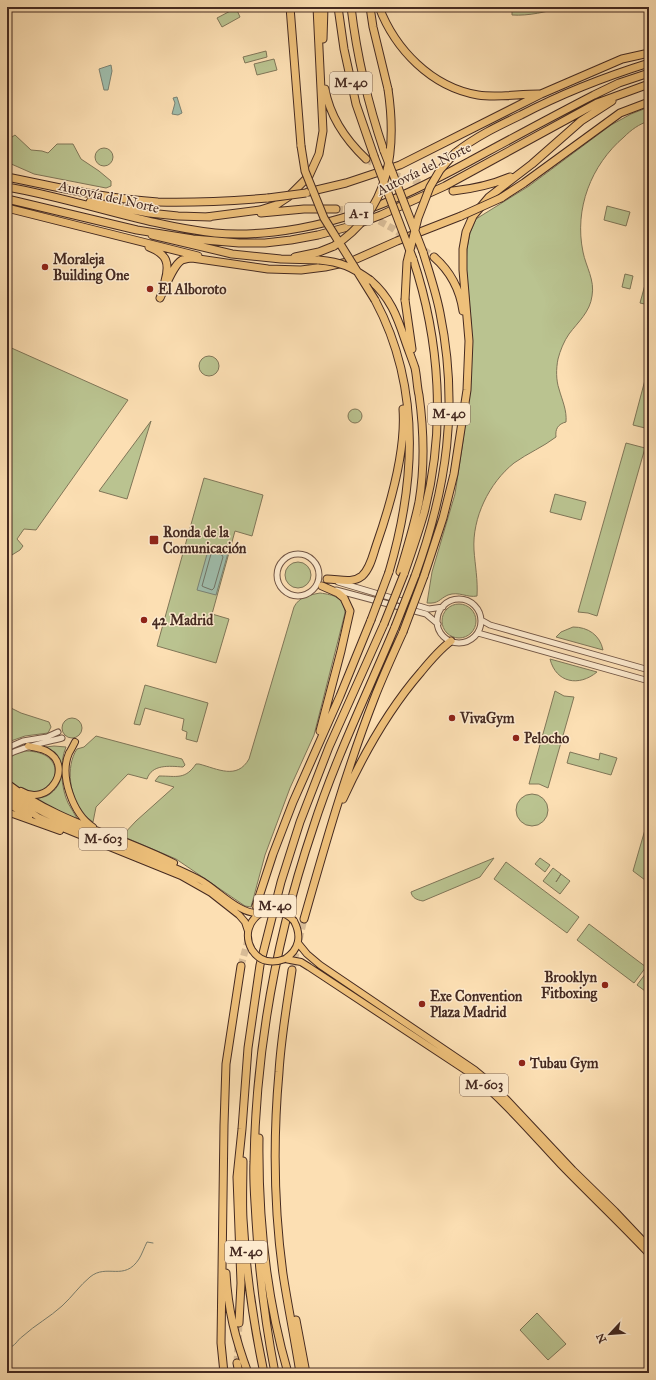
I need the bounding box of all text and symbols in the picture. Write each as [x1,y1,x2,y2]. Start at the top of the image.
road number: M-40 [330,72,372,94]
street label: Autovía del Norte [373,139,474,200]
street label: Autovía del Norte [56,177,161,217]
road number: A-1 [345,203,373,225]
place label: Moraleja Building One [53,251,130,285]
marker: Moraleja Building One [40,262,50,272]
place label: El Alboroto [158,281,226,298]
marker: El Alboroto [145,284,155,294]
road number: M-40 [428,403,470,425]
place label: Ronda de la Comunicación [163,524,247,557]
marker: Ronda de la Comunicación [148,534,160,546]
place label: 42 Madrid [152,612,214,630]
marker: 42 Madrid [139,615,149,625]
place label: VivaGym [459,710,515,728]
marker: VivaGym [447,713,457,723]
place label: Pelocho [524,730,569,747]
marker: Pelocho [511,733,521,743]
road number: M-603 [79,828,127,850]
road number: M-40 [254,895,296,917]
place label: Brooklyn Fitboxing [541,969,597,1003]
marker: Brooklyn Fitboxing [600,980,610,990]
place label: Exe Convention Plaza Madrid [430,988,523,1021]
marker: Exe Convention Plaza Madrid [417,999,427,1009]
place label: Tubau Gym [529,1055,599,1073]
marker: Tubau Gym [517,1058,527,1068]
road number: M-603 [460,1074,508,1096]
road number: M-40 [225,1241,267,1263]
north arrow [590,1314,630,1354]
text: N [593,1331,609,1345]

